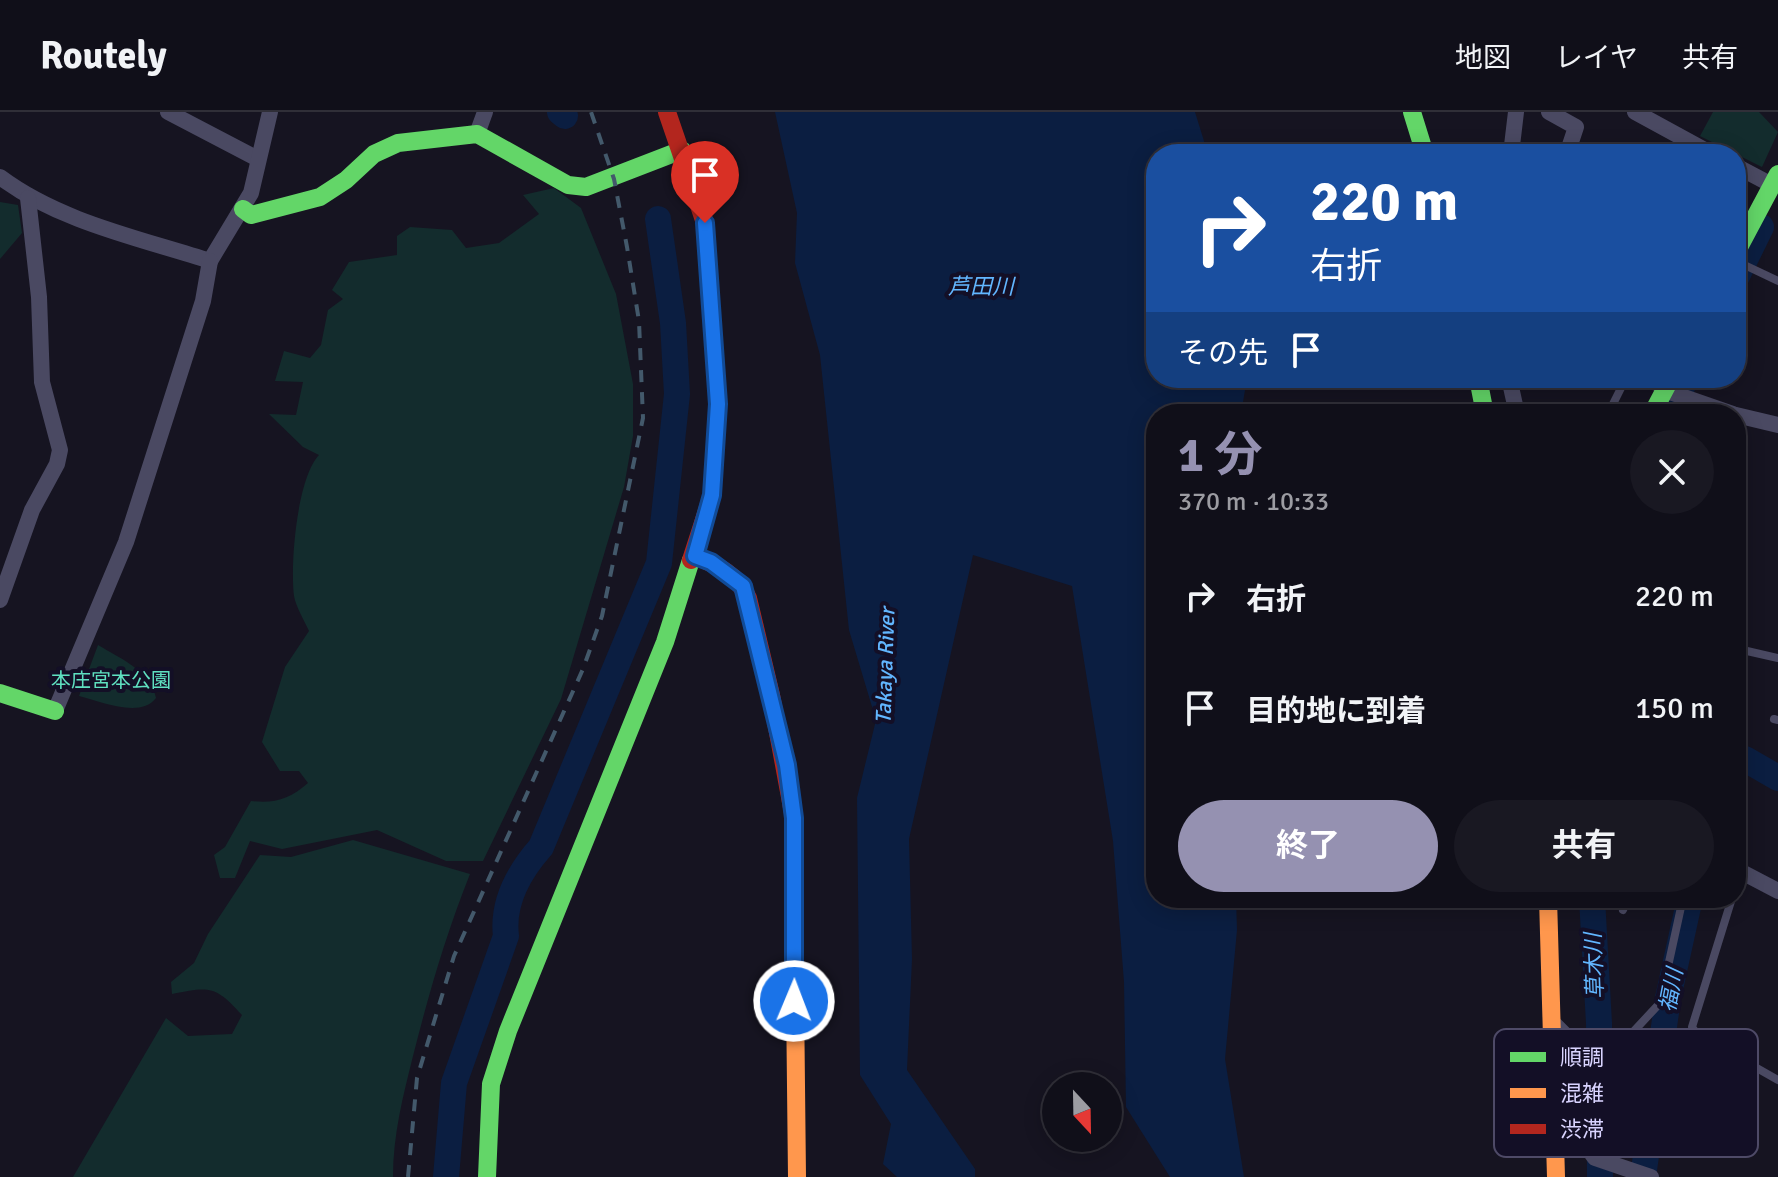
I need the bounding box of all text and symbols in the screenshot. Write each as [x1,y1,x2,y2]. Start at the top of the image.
text: Routely [40,32,167,79]
text: 地図 [1455,41,1511,75]
text: レイヤ [1555,41,1638,75]
text: 共有 [1682,41,1738,75]
pin [671,141,739,223]
icon: arrive [683,153,727,197]
text: 220 m [1310,167,1458,236]
icon: right [1178,176,1282,280]
text: 右折 [1310,244,1382,289]
water label: 芦田川 [948,273,1016,300]
icon: arrive [1284,328,1328,372]
text: その先 [1178,335,1268,372]
text: 1 分 [1178,426,1262,485]
button: close [1630,430,1714,514]
text: 370 m · 10:33 [1178,486,1329,518]
icon: right [1178,574,1222,618]
text: 220 m [1635,578,1714,615]
text: 右折 [1246,581,1306,618]
water label: Takaya River [869,605,901,724]
park label: 本庄宮本公園 [51,668,171,693]
icon: arrive [1178,686,1222,730]
text: 150 m [1635,690,1714,727]
text: 目的地に到着 [1246,693,1426,730]
button: 終了 [1178,800,1438,892]
button: 共有 [1454,800,1714,892]
water label: 草木川 [1579,931,1609,999]
position arrow [752,959,836,1043]
water label: 福川 [1654,964,1689,1014]
legend [1494,1029,1758,1157]
text: 順調 [1560,1044,1604,1071]
north arrow [1042,1072,1122,1152]
map controls [1042,1072,1122,1152]
text: 混雑 [1560,1080,1604,1107]
text: 渋滞 [1560,1116,1604,1143]

